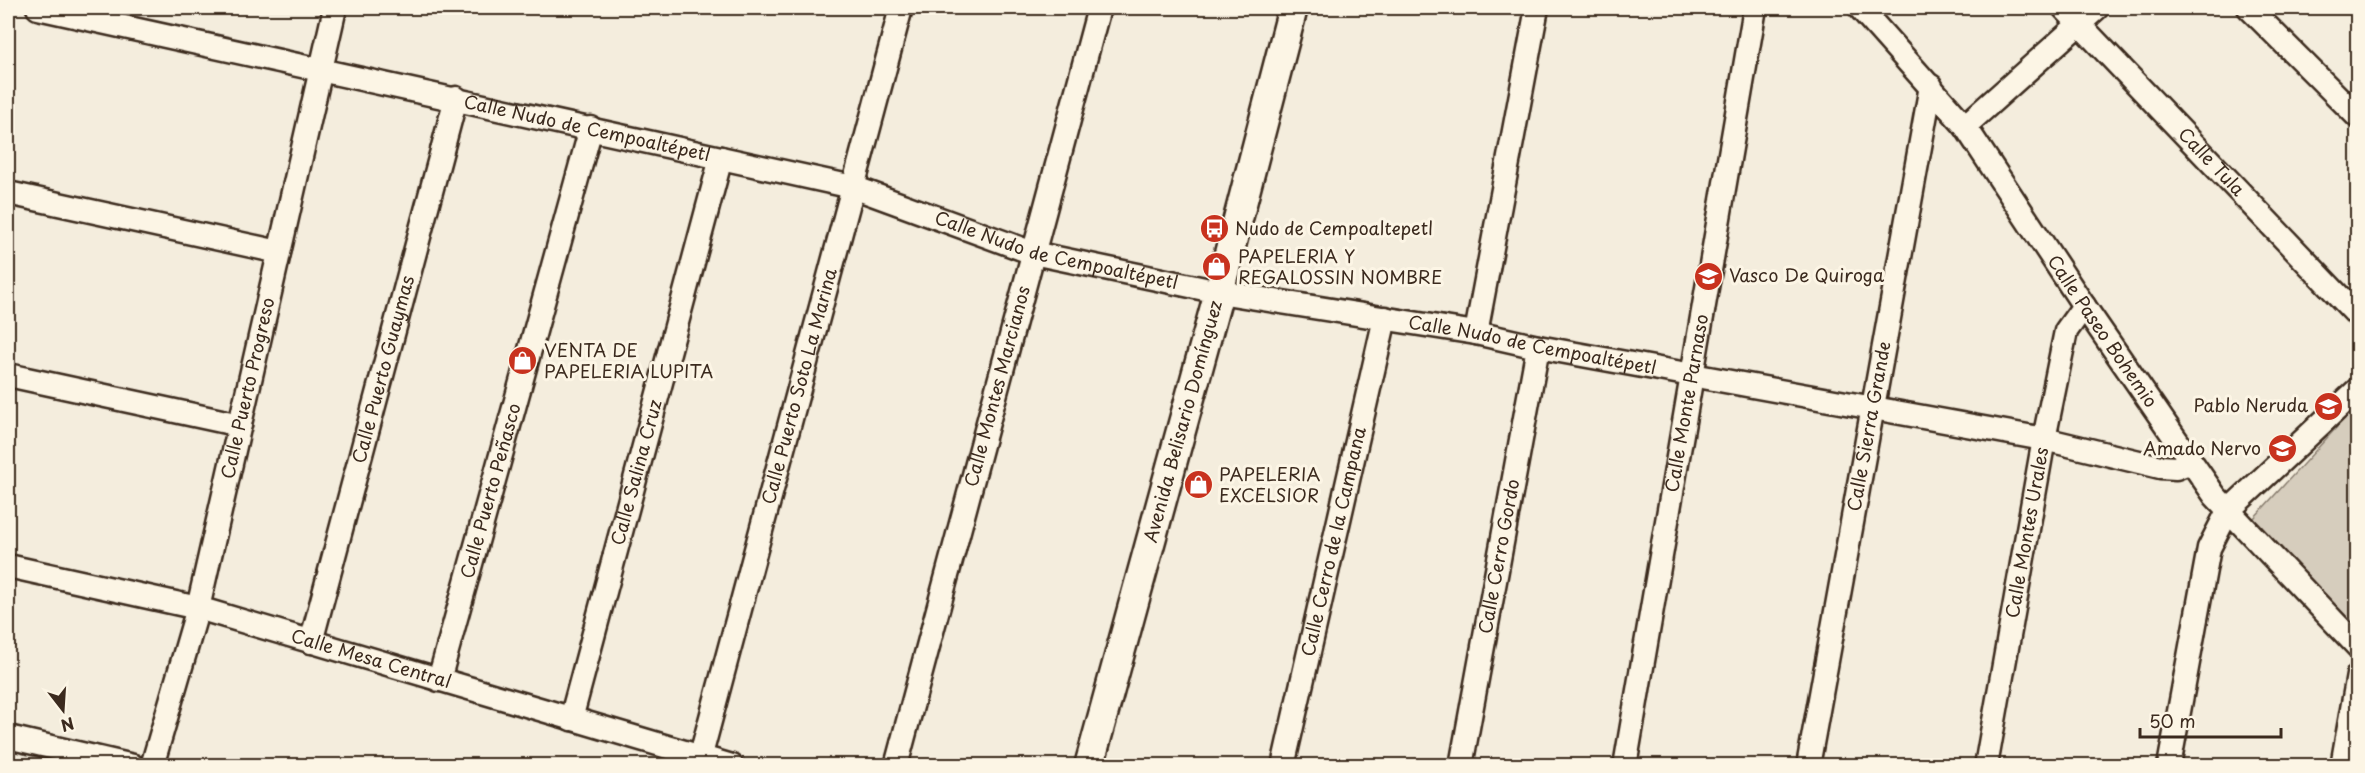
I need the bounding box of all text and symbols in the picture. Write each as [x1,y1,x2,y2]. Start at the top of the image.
street label: Calle Nudo de Cempoaltépetl [461,87,713,167]
street label: Calle Tula [2173,121,2252,202]
street label: Calle Nudo de Cempoaltépetl [931,203,1181,295]
bus stop icon: Nudo de Cempoaltepetl [1198,213,1230,245]
place label: Nudo de Cempoaltepetl [1235,214,1433,241]
place label: PAPELERIA Y REGALOSSIN NOMBRE [1238,242,1442,290]
street label: Calle Paseo Bohemio [2042,249,2165,413]
shop icon: PAPELERIA Y REGALOSSIN NOMBRE [1201,251,1233,283]
school or university icon: Vasco De Quiroga [1692,260,1724,292]
place label: Vasco De Quiroga [1729,261,1885,288]
street label: Calle Puerto Soto La Marina [754,264,843,507]
street label: Calle Puerto Guaymas [344,272,420,466]
street label: Calle Montes Marcianos [956,282,1036,490]
street label: Calle Puerto Progreso [213,295,281,481]
street label: Avenida Belisario Domínguez [1136,297,1228,545]
street label: Calle Nudo de Cempoaltépetl [1407,307,1659,380]
street label: Calle Monte Parnaso [1657,312,1714,494]
place label: VENTA DE PAPELERIA LUPITA [544,336,713,384]
street label: Calle Sierra Grande [1839,339,1897,513]
shop icon: VENTA DE PAPELERIA LUPITA [507,345,539,377]
school or university icon: Pablo Neruda [2313,390,2345,422]
place label: Pablo Neruda [2194,391,2308,418]
street label: Calle Salina Cruz [603,396,668,548]
street label: Calle Puerto Peñasco [453,400,527,581]
street label: Calle Cerro de la Campana [1293,423,1372,659]
school or university icon: Amado Nervo [2266,433,2298,465]
place label: Amado Nervo [2143,434,2261,461]
street label: Calle Montes Urales [1997,445,2054,620]
place label: PAPELERIA EXCELSIOR [1219,460,1321,508]
shop icon: PAPELERIA EXCELSIOR [1182,469,1214,501]
street label: Calle Cerro Gordo [1471,477,1525,636]
street label: Calle Mesa Central [288,621,455,694]
north arrow [33,680,93,740]
scale bar [2140,701,2281,739]
text: 50 m [2149,707,2196,734]
text: N [58,712,77,739]

